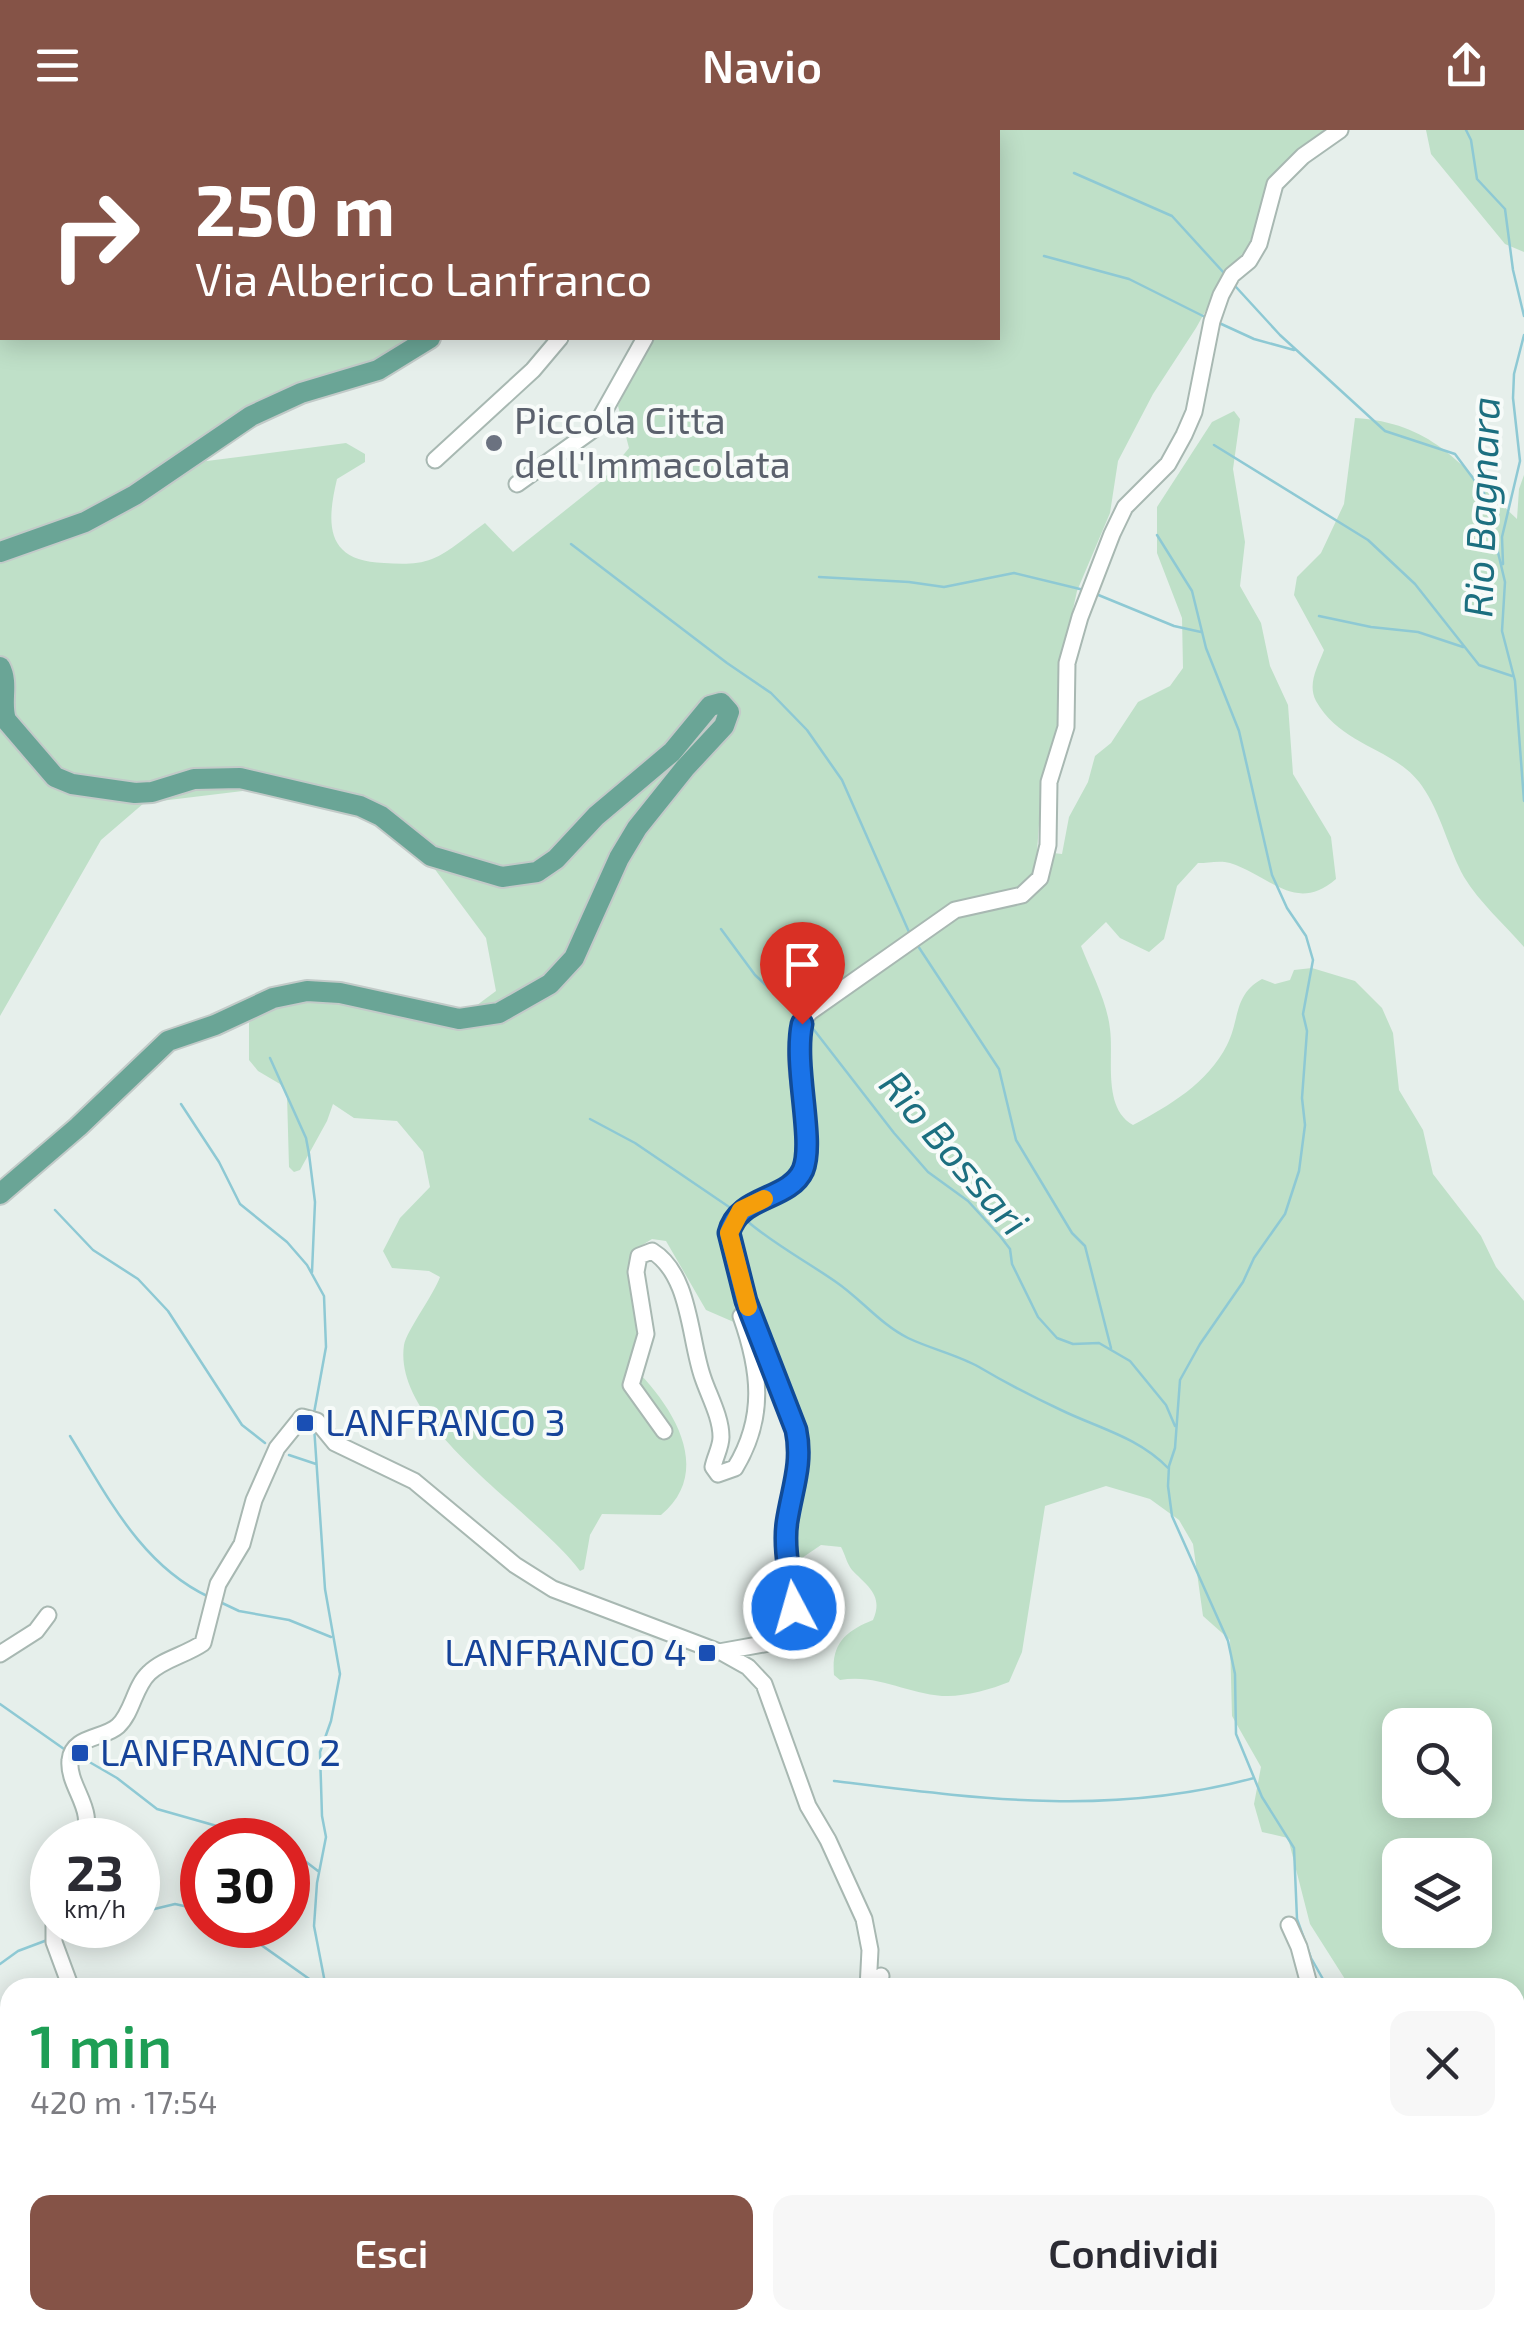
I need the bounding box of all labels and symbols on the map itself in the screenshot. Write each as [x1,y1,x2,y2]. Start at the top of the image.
place label: Piccola Citta dell'Immacolata [514,396,791,486]
water label: Rio Bagnara [1452,396,1508,618]
marker: Piccola Citta dell'Immacolata [483,432,505,454]
pin [760,922,845,1025]
water label: Rio Bossari [871,1060,1040,1244]
place label: LANFRANCO 3 [325,1398,566,1444]
marker: LANFRANCO 3 [294,1412,316,1434]
position arrow [742,1556,846,1660]
place label: LANFRANCO 4 [444,1628,687,1674]
marker: LANFRANCO 4 [696,1642,718,1664]
place label: LANFRANCO 2 [100,1728,341,1774]
marker: LANFRANCO 2 [69,1742,91,1764]
speed limit sign: 30 [180,1818,310,1948]

